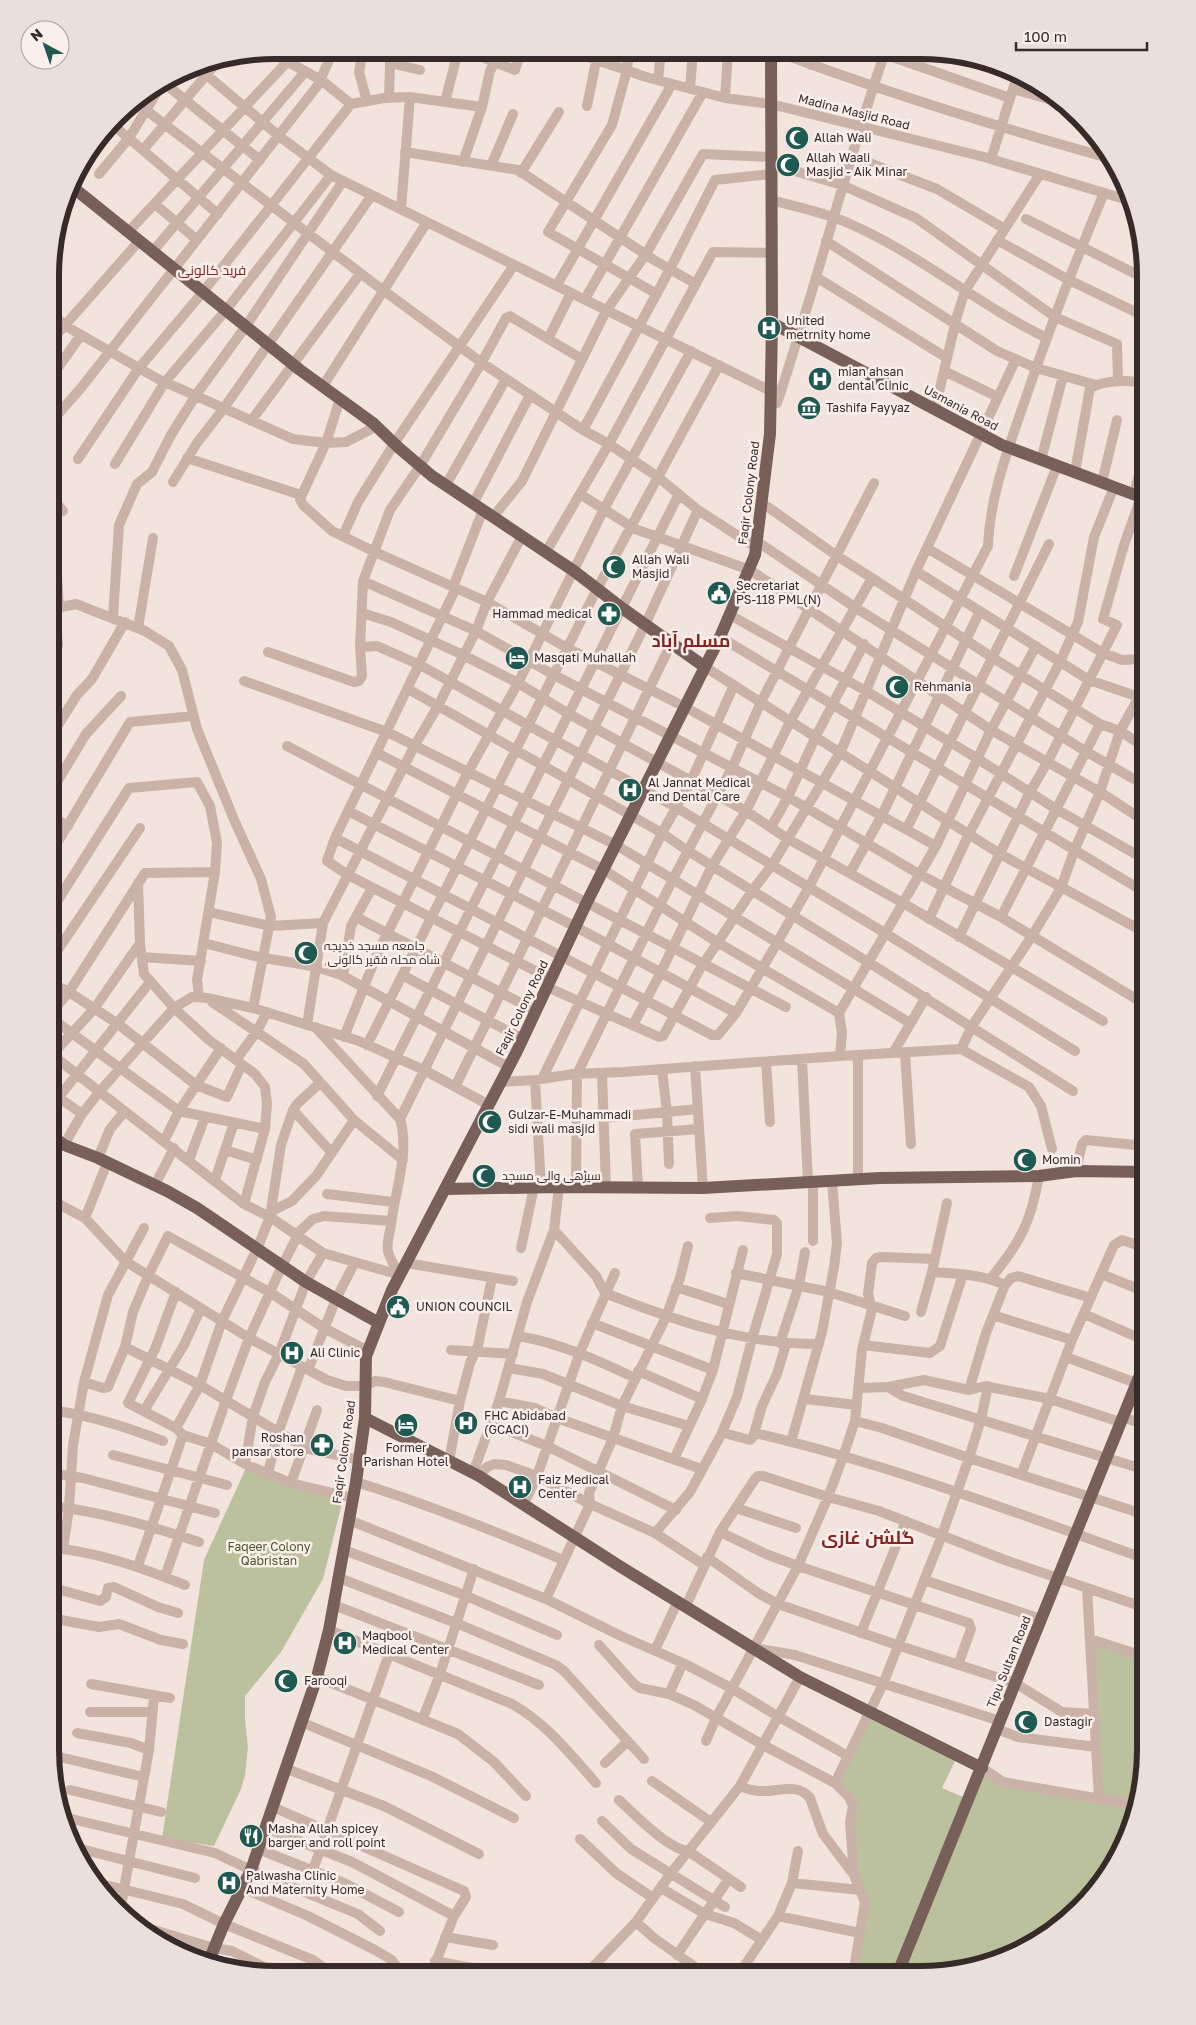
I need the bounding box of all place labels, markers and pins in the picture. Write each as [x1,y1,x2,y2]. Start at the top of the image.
mosque icon: Allah Wali [784,125,810,151]
place label: Allah Wali [814,130,872,145]
place label: Allah Waali Masjid - Aik Minar [806,150,908,179]
mosque icon: Allah Waali Masjid - Aik Minar [775,152,801,178]
place label: United metrnity home [786,313,871,342]
hospital icon: United metrnity home [756,315,782,341]
place label: mian ahsan dental clinic [838,364,909,393]
hospital icon: mian ahsan dental clinic [807,366,833,392]
museum icon: Tashifa Fayyaz [796,395,822,421]
place label: Tashifa Fayyaz [826,400,910,415]
place label: Allah Wali Masjid [632,552,690,581]
mosque icon: Allah Wali Masjid [601,554,627,580]
place label: Secretariat PS-118 PML(N) [736,578,821,607]
public building icon: Secretariat PS-118 PML(N) [706,580,732,606]
pharmacy icon: Hammad medical [596,601,622,627]
place label: Hammad medical [492,606,592,621]
hotel icon: Masqati Muhallah [504,645,530,671]
place label: Masqati Muhallah [534,650,636,665]
mosque icon: Rehmania [884,674,910,700]
place label: Rehmania [914,679,971,694]
place label: Al Jannat Medical and Dental Care [648,775,750,804]
hospital icon: Al Jannat Medical and Dental Care [617,777,643,803]
place label: جامعہ مسجد خدیجہ ,شاہ محلہ فقیر کالونی [324,938,440,967]
mosque icon: جامعہ مسجد خدیجہ ,شاہ محلہ فقیر کالونی [293,940,319,966]
place label: Gulzar-E-Muhammadi sidi wali masjid [508,1107,631,1136]
mosque icon: Gulzar-E-Muhammadi sidi wali masjid [477,1109,503,1135]
mosque icon: Momin [1012,1147,1038,1173]
place label: Momin [1042,1152,1081,1167]
mosque icon: سیڑھی والی مسجد [471,1163,497,1189]
place label: سیڑھی والی مسجد [502,1168,601,1183]
public building icon: UNION COUNCIL [385,1294,411,1320]
place label: UNION COUNCIL [416,1299,512,1314]
hospital icon: Ali Clinic [279,1340,305,1366]
place label: Ali Clinic [310,1345,361,1360]
place label: FHC Abidabad (GCACI) [484,1408,566,1437]
hospital icon: FHC Abidabad (GCACI) [453,1410,479,1436]
hotel icon: Former Parishan Hotel [393,1412,419,1438]
place label: Roshan pansar store [232,1430,304,1459]
pharmacy icon: Roshan pansar store [309,1432,335,1458]
place label: Former Parishan Hotel [363,1440,449,1469]
place label: Faiz Medical Center [538,1472,609,1501]
hospital icon: Faiz Medical Center [507,1474,533,1500]
place label: Maqbool Medical Center [362,1628,449,1657]
hospital icon: Maqbool Medical Center [332,1630,358,1656]
mosque icon: Farooqi [273,1668,299,1694]
place label: Farooqi [304,1673,347,1688]
mosque icon: Dastagir [1013,1709,1039,1735]
place label: Dastagir [1044,1714,1093,1729]
place label: Masha Allah spicey barger and roll point [268,1821,386,1850]
restaurant icon: Masha Allah spicey barger and roll point [238,1823,264,1849]
place label: Palwasha Clinic And Maternity Home [246,1868,365,1897]
hospital icon: Palwasha Clinic And Maternity Home [216,1870,242,1896]

